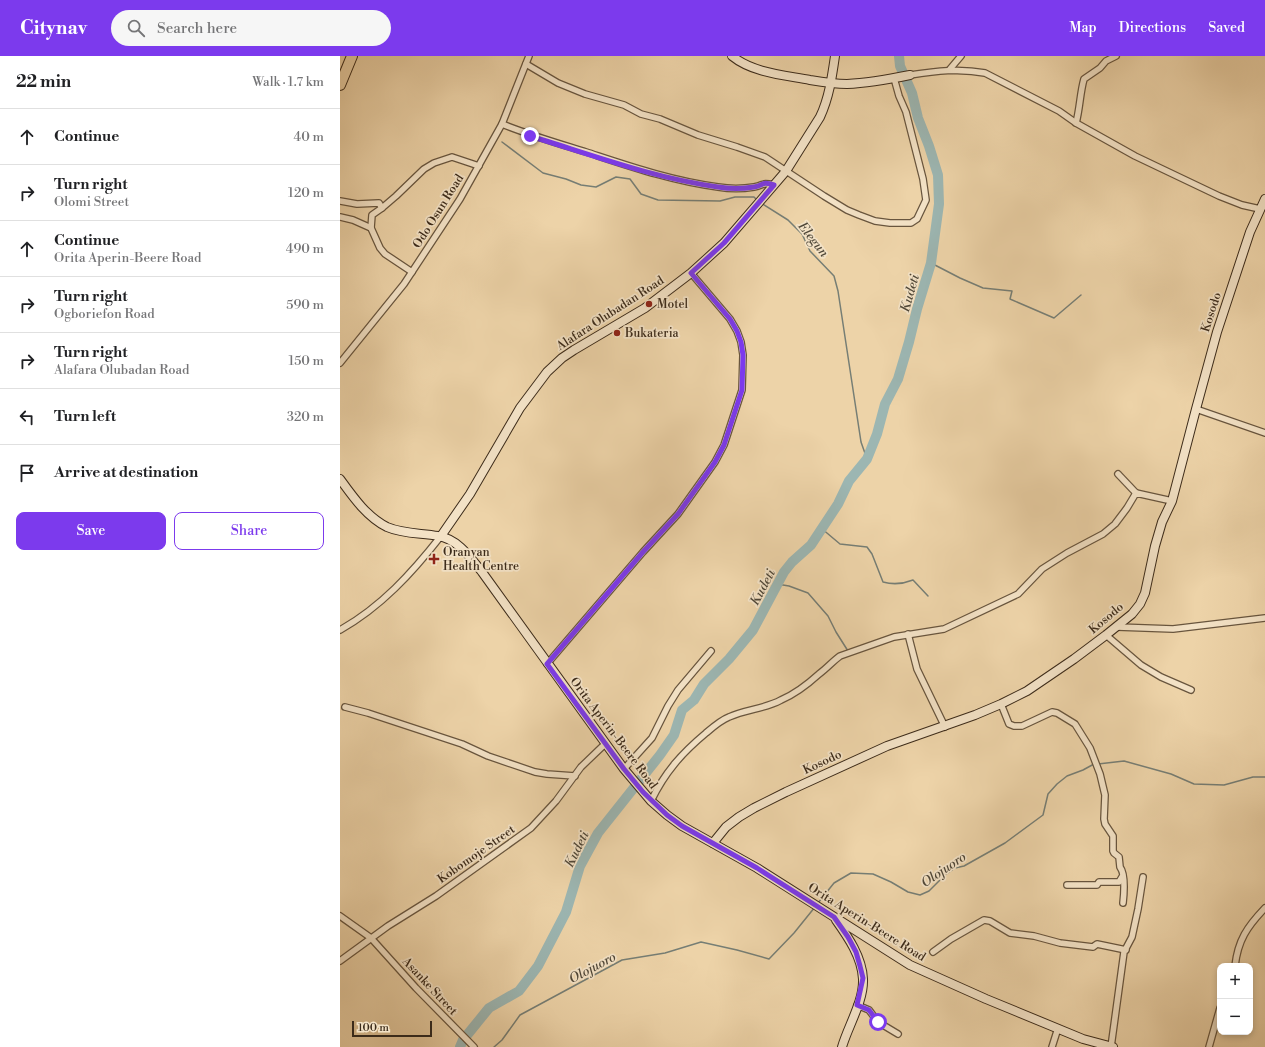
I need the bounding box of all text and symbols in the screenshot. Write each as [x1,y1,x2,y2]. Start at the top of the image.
search box [111,10,391,46]
text: Citynav [20,16,87,40]
icon: search [125,17,147,39]
text: Search here [157,19,237,38]
text: Map [1069,19,1097,37]
text: Directions [1119,19,1186,37]
text: Saved [1208,19,1245,37]
text: 22 min [16,71,71,93]
text: Walk · 1.7 km [252,74,324,90]
icon: ahead [16,126,38,148]
text: Continue [54,127,119,146]
route end [521,127,539,145]
text: 40 m [294,129,324,145]
street label: Odo Osun Road [410,171,467,251]
text: Turn right [54,175,128,194]
icon: right [16,182,38,204]
text: 120 m [288,185,324,201]
text: Olomi Street [54,194,129,210]
water label: Elegun [794,218,832,261]
text: Continue [54,231,119,250]
icon: ahead [16,238,38,260]
text: 490 m [286,241,324,257]
text: Orita Aperin-Beere Road [54,250,201,266]
water label: Kudeti [897,272,923,314]
street label: Alafara Olubadan Road [553,273,667,354]
text: Turn right [54,287,128,306]
street label: Kosodo [1198,290,1225,334]
icon: right [16,294,38,316]
text: 590 m [286,297,324,313]
place label: Motel [657,297,688,312]
marker: Motel [644,299,654,309]
text: Ogboriefon Road [54,306,155,322]
place label: Bukateria [624,326,680,341]
marker: Bukateria [612,328,622,338]
text: Turn right [54,343,128,362]
icon: right [16,350,38,372]
text: 150 m [289,353,324,369]
text: Alafara Olubadan Road [54,362,189,378]
icon: left [16,406,38,428]
text: Turn left [54,407,116,426]
text: 320 m [287,409,324,425]
icon: arrive [16,462,38,484]
text: Arrive at destination [54,463,198,482]
button: Save [16,512,166,550]
button: Share [174,512,324,550]
place label: Oranyan Health Centre [443,545,519,574]
marker: Oranyan Health Centre [428,553,440,565]
water label: Kudeti [747,566,779,608]
street label: Kosodo [1086,599,1127,637]
street label: Orita Aperin-Beere Road [567,674,661,792]
street label: Kosodo [800,747,844,778]
street label: Kobomoje Street [435,822,519,887]
water label: Kudeti [561,828,593,870]
water label: Olojuoro [918,849,969,891]
street label: Orita Aperin-Beere Road [805,880,929,965]
water label: Olojuoro [566,949,619,987]
street label: Asanke Street [398,953,461,1019]
map controls [1217,963,1253,1035]
button: + [1217,963,1253,999]
button: − [1217,999,1253,1035]
route start [869,1013,887,1031]
scale bar [352,1019,432,1038]
text: 100 m [358,1021,389,1035]

